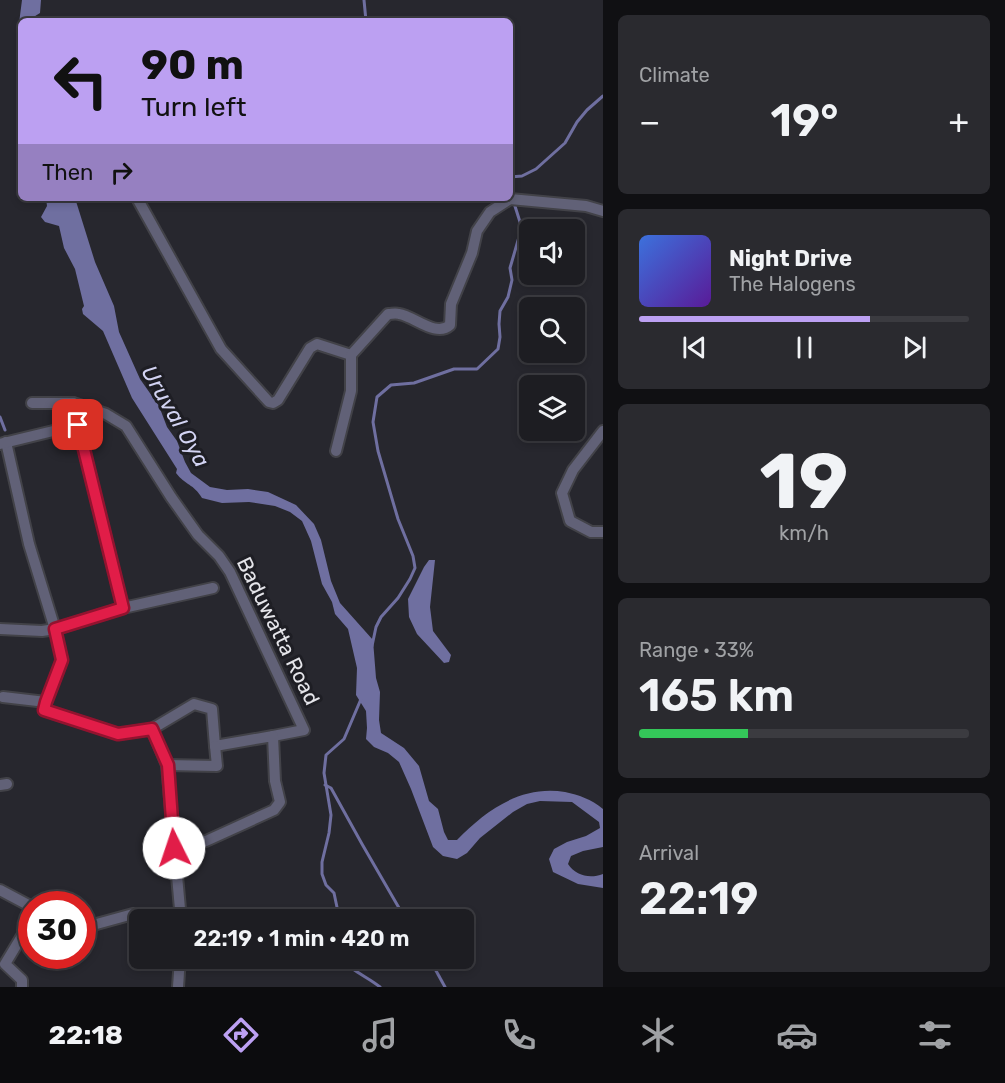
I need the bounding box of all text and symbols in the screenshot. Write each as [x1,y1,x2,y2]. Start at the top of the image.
text: 90 m [141,40,244,90]
icon: left [42,42,120,120]
text: Climate [639,63,710,87]
text: Turn left [141,91,246,123]
text: 19° [770,94,838,147]
text: − [639,102,660,141]
text: + [948,102,969,141]
icon: right [105,156,138,189]
text: Then [42,159,93,186]
map controls [519,219,585,441]
button: sound [519,219,585,285]
text: Night Drive [729,245,852,272]
text: The Halogens [729,272,856,296]
button: search [519,297,585,363]
icon: previous [678,331,711,364]
icon: pause [788,331,821,364]
icon: next [898,331,931,364]
water label: Uruval Oya [136,361,216,472]
button: layers [519,375,585,441]
pin [52,399,103,450]
icon: arrive [61,408,94,441]
text: 19 [760,435,848,528]
text: km/h [779,521,829,545]
street label: Baduwatta Road [232,553,325,709]
text: Range · 33% [639,638,754,662]
text: 165 km [639,669,794,722]
position arrow [142,816,206,880]
text: Arrival [639,841,699,865]
text: 22:19 [639,872,759,925]
speed limit sign: 30 [18,891,96,969]
text: 22:19 · 1 min · 420 m [194,925,410,952]
icon: directions [220,1014,262,1056]
icon: music [359,1014,401,1056]
icon: phone [498,1014,540,1056]
icon: climate [637,1014,679,1056]
icon: car [776,1014,818,1056]
icon: filters [914,1014,956,1056]
text: 22:18 [48,1019,123,1051]

